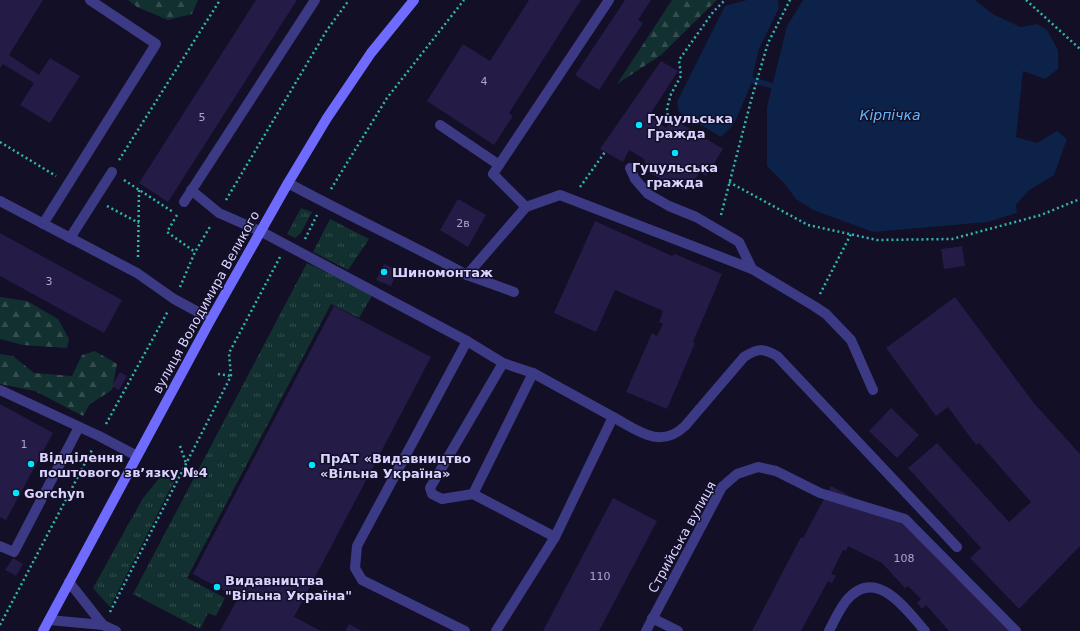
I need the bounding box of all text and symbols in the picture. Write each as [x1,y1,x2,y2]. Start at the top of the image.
house number: 4 [481,75,488,88]
water label: Кірпічка [859,107,921,123]
house number: 5 [199,111,206,124]
place label: Гуцульська Гражда [647,111,733,141]
marker: Гуцульська Гражда [634,120,644,130]
marker: Гуцульська гражда [670,148,680,158]
place label: Гуцульська гражда [632,160,718,190]
street label: вулиця Володимира Великого [149,208,263,396]
house number: 2в [456,217,470,230]
place label: Шиномонтаж [392,265,493,280]
marker: Шиномонтаж [379,267,389,277]
house number: 3 [46,275,53,288]
house number: 1 [21,438,28,451]
place label: Відділення поштового зв’язку №4 [39,450,208,480]
place label: ПрАТ «Видавництво «Вільна Україна» [320,451,471,481]
marker: Відділення поштового зв’язку №4 [26,459,36,469]
marker: ПрАТ «Видавництво «Вільна Україна» [307,460,317,470]
street label: Стрийська вулиця [645,479,719,595]
place label: Gorchyn [24,486,85,501]
marker: Gorchyn [11,488,21,498]
house number: 108 [894,552,915,565]
house number: 110 [590,570,611,583]
place label: Видавництва "Вільна Україна" [225,573,352,603]
marker: Видавництва "Вільна Україна" [212,582,222,592]

